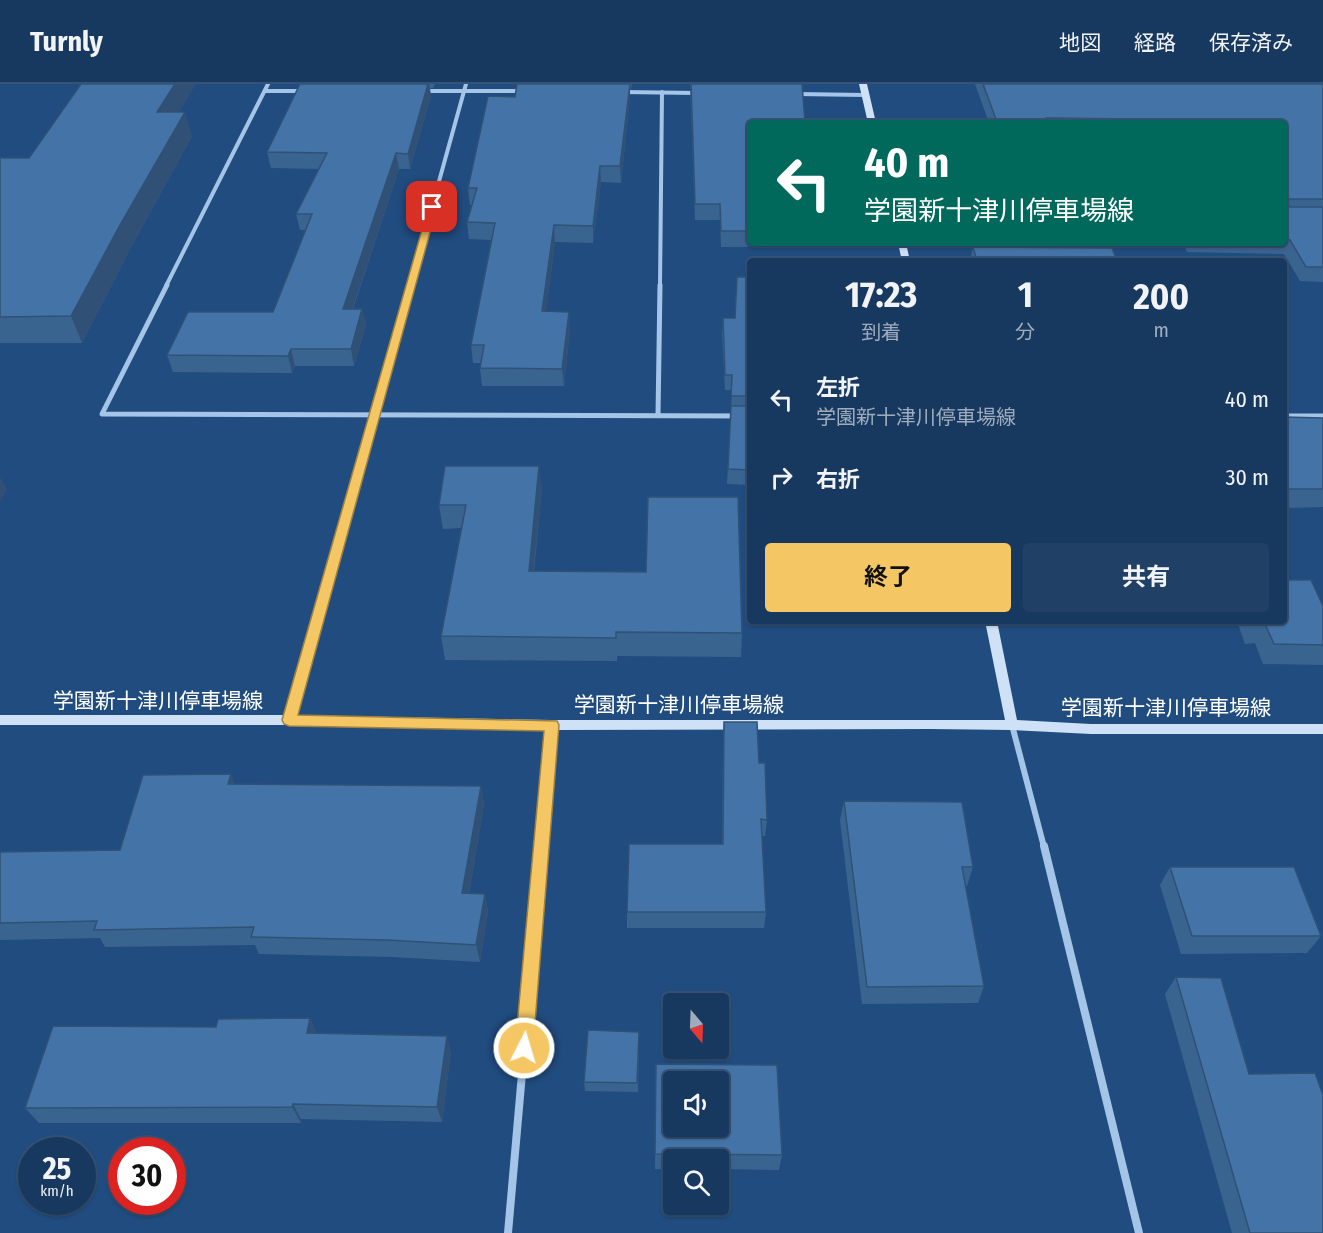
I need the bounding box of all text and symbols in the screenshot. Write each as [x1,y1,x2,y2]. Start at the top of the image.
text: Turnly [30,25,103,58]
text: 地図 [1059,30,1101,56]
text: 経路 [1134,30,1176,56]
text: 保存済み [1209,30,1293,56]
text: 40 m [864,138,949,188]
icon: left [765,144,843,222]
pin [406,181,457,232]
icon: arrive [415,190,448,223]
text: 学園新十津川停車場線 [864,195,1134,227]
text: 17:23 [845,273,917,317]
text: 1 [1018,273,1033,317]
text: 200 [1133,275,1189,319]
text: m [1153,318,1169,342]
text: 到着 [861,320,901,344]
text: 分 [1015,320,1035,344]
text: 左折 [816,374,860,401]
icon: left [765,383,798,416]
text: 40 m [1225,386,1269,413]
text: 学園新十津川停車場線 [816,405,1016,429]
icon: right [765,461,798,494]
text: 30 m [1226,464,1269,491]
text: 右折 [816,466,860,493]
button: 終了 [765,543,1011,612]
button: 共有 [1023,543,1269,612]
street label: 学園新十津川停車場線 [53,688,263,714]
street label: 学園新十津川停車場線 [574,692,784,718]
street label: 学園新十津川停車場線 [1061,695,1271,721]
north arrow [663,993,729,1059]
map controls [663,993,729,1215]
position arrow [492,1016,556,1080]
button: sound [663,1071,729,1137]
speed limit sign: 30 [108,1137,186,1215]
button: search [663,1149,729,1215]
text: 25 [43,1151,71,1187]
text: km/h [40,1182,74,1200]

